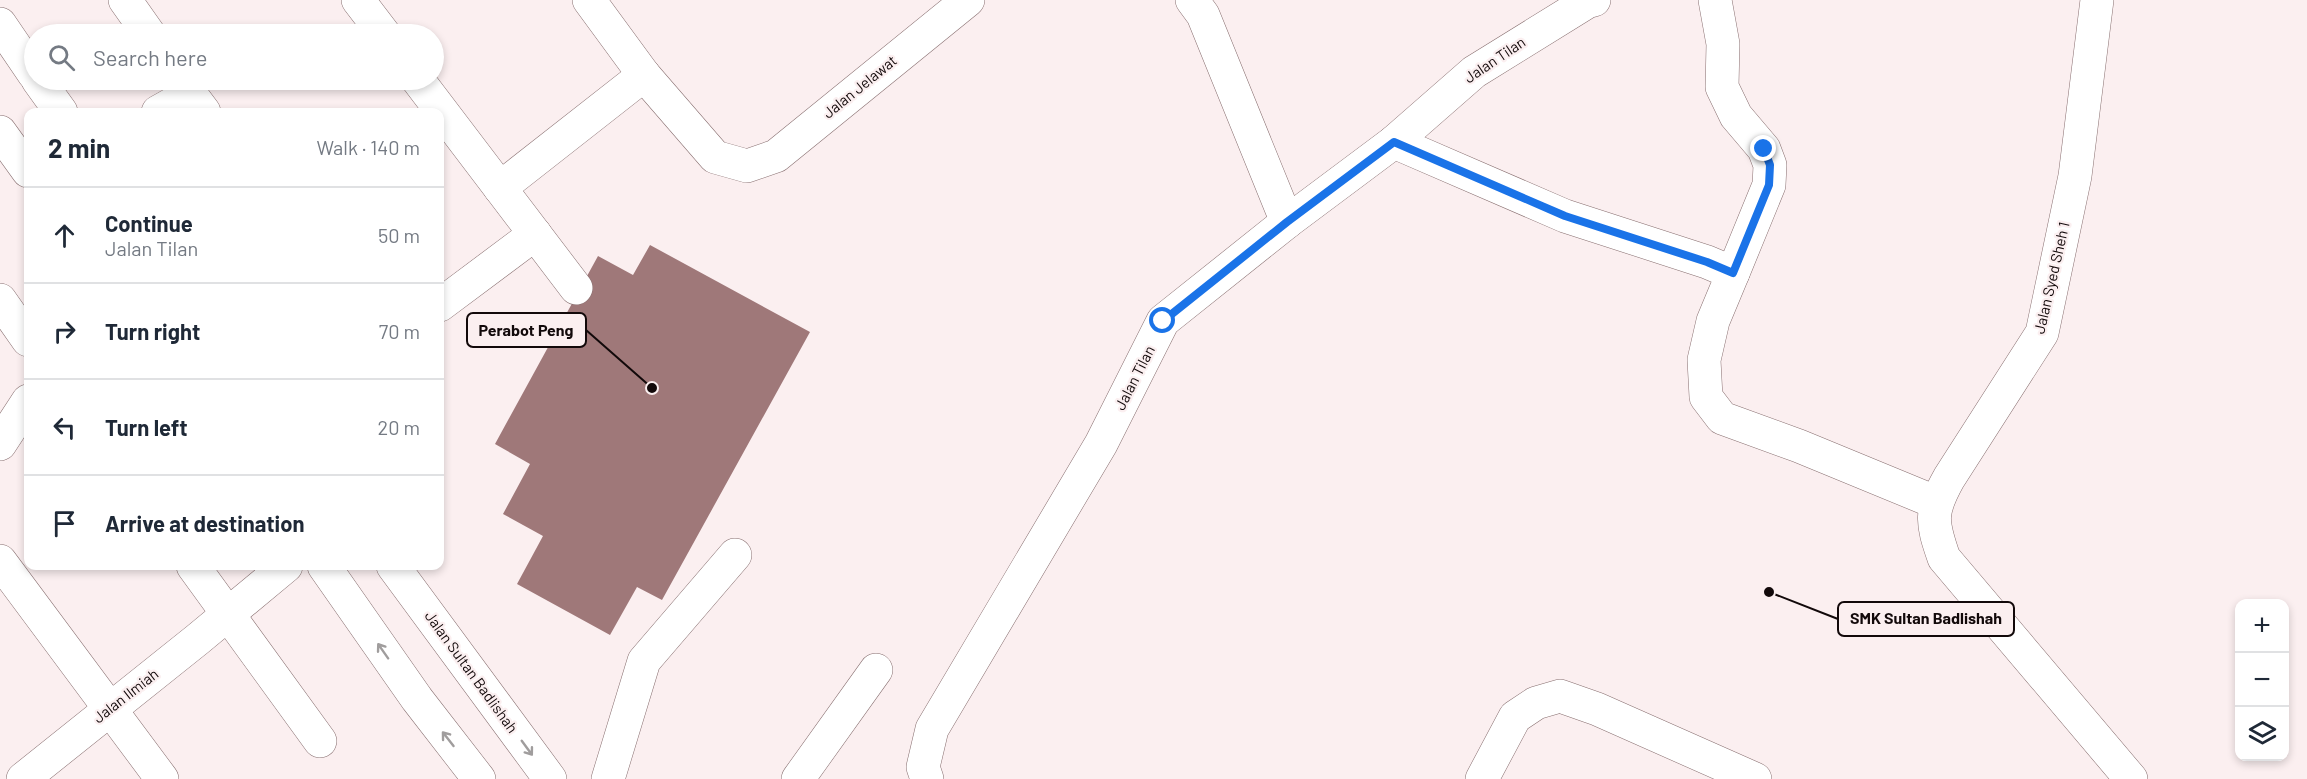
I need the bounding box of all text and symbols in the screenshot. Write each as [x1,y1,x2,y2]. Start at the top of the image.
search box [24,24,444,90]
street label: Jalan Tilan [1460,32,1528,86]
icon: search [45,41,78,74]
text: Search here [93,44,207,70]
street label: Jalan Jelawat [819,51,900,122]
text: 2 min [48,132,110,163]
text: Walk · 140 m [316,135,420,159]
route end [1750,135,1776,161]
text: Continue [105,210,193,236]
icon: ahead [48,219,81,252]
street label: Jalan Syed Sheh 1 [2029,220,2073,335]
text: 50 m [378,223,420,247]
text: Jalan Tilan [105,236,198,260]
route start [1149,307,1175,333]
callout: Perabot Peng [467,313,586,347]
icon: right [48,315,81,348]
text: Turn right [105,318,200,344]
text: 70 m [379,319,420,343]
text: Perabot Peng [479,320,573,339]
street label: Jalan Tilan [1110,342,1158,413]
icon: left [48,411,81,444]
text: Turn left [105,414,188,440]
text: 20 m [377,415,420,439]
icon: arrive [48,507,81,540]
text: Arrive at destination [105,510,304,536]
map controls [2235,599,2289,761]
button: + [2235,599,2289,653]
callout: SMK Sultan Badlishah [1838,602,2014,636]
street label: Jalan Sultan Badlishah [421,607,522,736]
text: SMK Sultan Badlishah [1850,608,2002,627]
one-way arrow [377,643,389,660]
button: − [2235,653,2289,707]
street label: Jalan Ilmiah [89,664,162,726]
button: layers [2235,707,2289,761]
one-way arrow [441,731,454,747]
one-way arrow [521,739,533,755]

